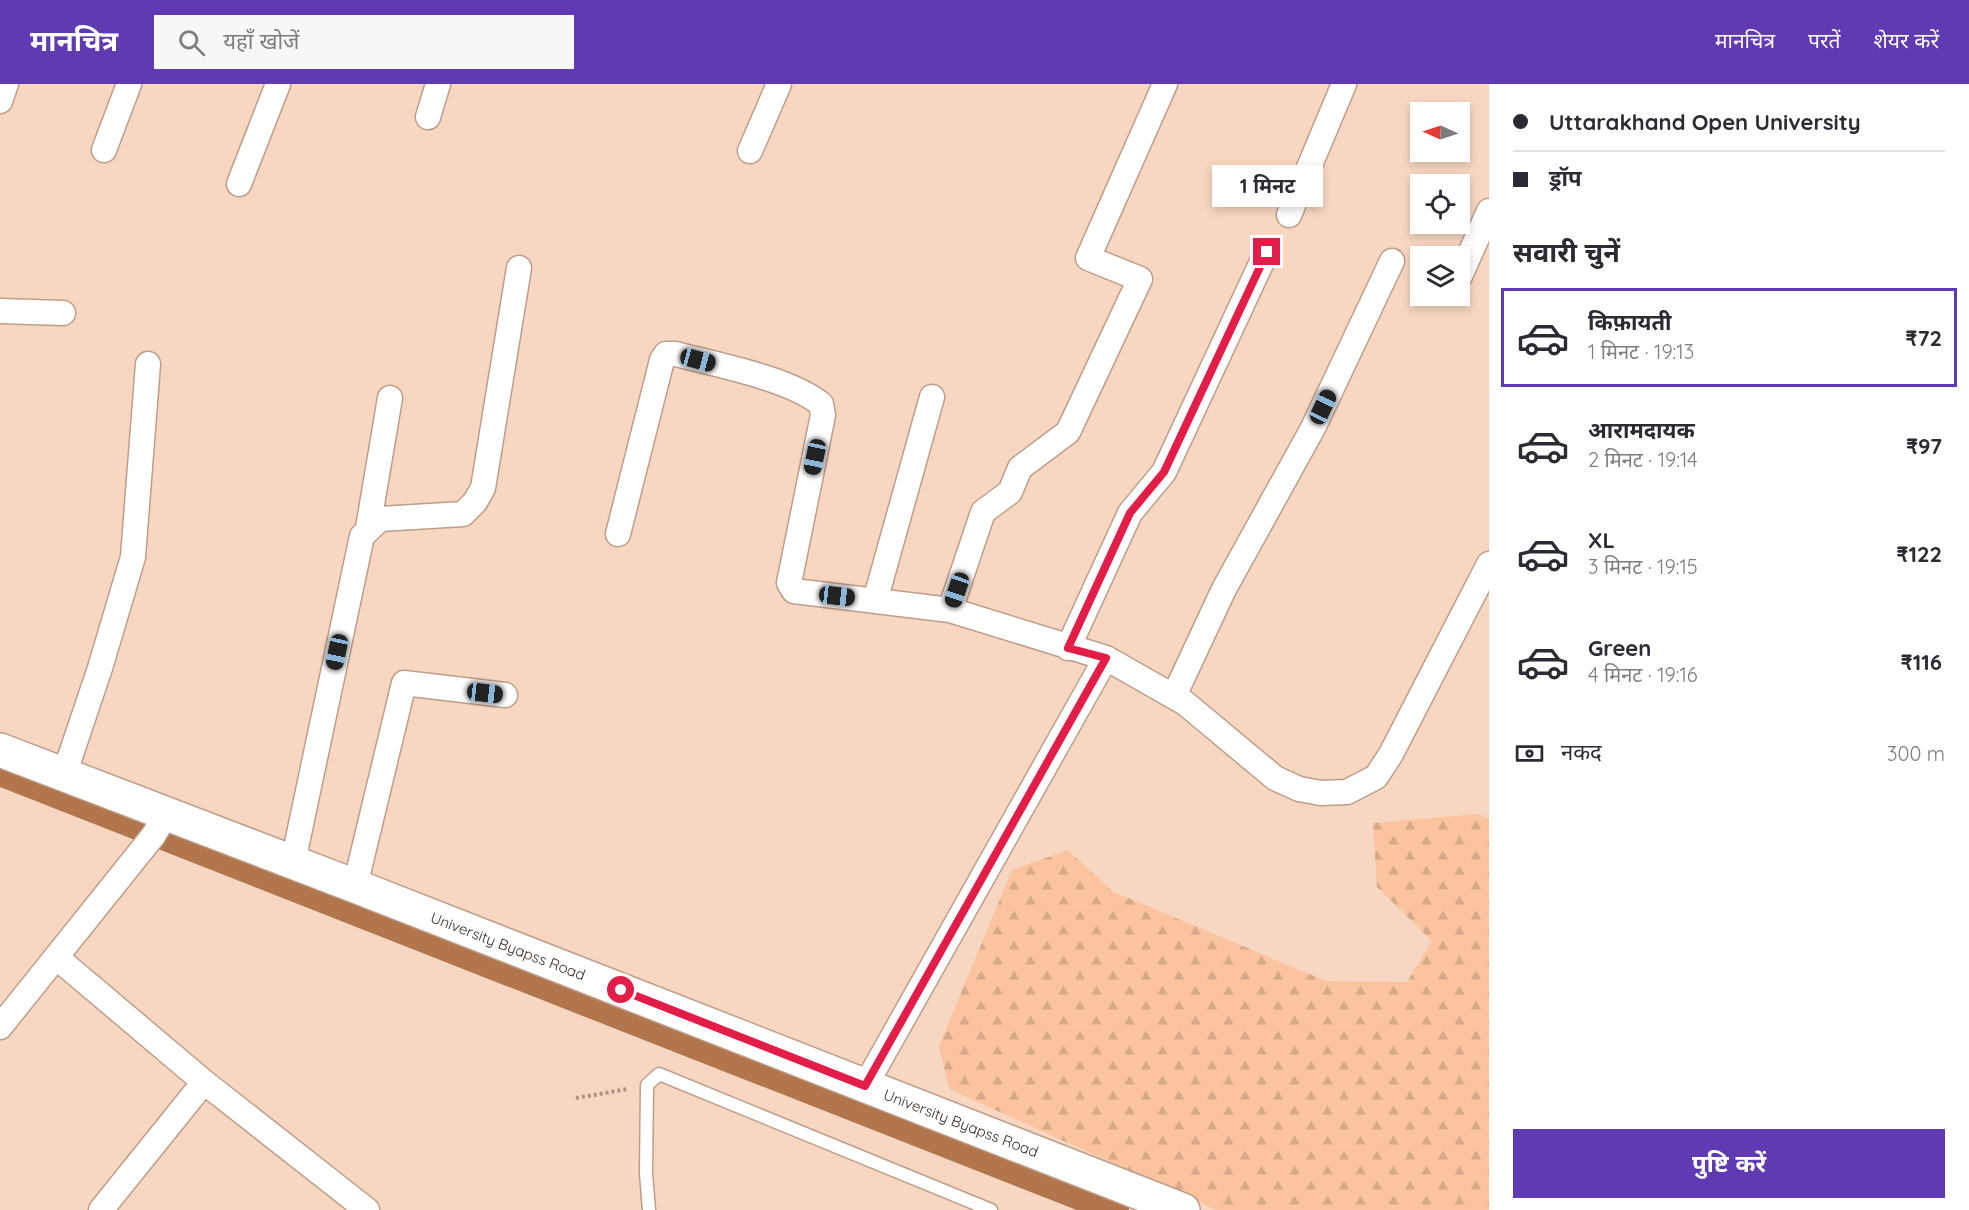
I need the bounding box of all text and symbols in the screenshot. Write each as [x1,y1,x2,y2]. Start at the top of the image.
search box [154,15,574,69]
text: मानचित्र [30,23,118,58]
icon: search [175,26,208,59]
text: यहाँ खोजें [223,27,299,55]
text: मानचित्र [1715,27,1775,53]
text: परतें [1808,27,1841,53]
text: शेयर करें [1874,27,1939,53]
north arrow [1410,102,1470,162]
map controls [1410,102,1470,306]
text: Uttarakhand Open University [1549,108,1861,136]
text: ड्रॉप [1549,164,1582,192]
callout: 1 मिनट [1212,165,1322,207]
text: 1 मिनट [1240,173,1295,198]
button: locate [1410,174,1470,234]
text: सवारी चुनें [1513,235,1620,269]
route end [1253,238,1280,265]
button: layers [1410,246,1470,306]
text: किफ़ायती [1588,308,1672,336]
icon: car [1516,311,1570,365]
text: ₹72 [1905,324,1942,352]
text: 1 मिनट · 19:13 [1588,339,1694,364]
car [678,347,718,373]
car [1307,387,1339,427]
text: आरामदायक [1588,416,1695,444]
icon: car [1516,419,1570,473]
text: ₹97 [1906,432,1942,460]
car [802,438,828,476]
text: 2 मिनट · 19:14 [1588,447,1698,472]
text: XL [1588,526,1615,554]
icon: car [1516,527,1570,581]
text: ₹122 [1896,540,1942,568]
text: 3 मिनट · 19:15 [1588,554,1698,579]
car [943,570,971,610]
car [818,585,856,607]
car [324,633,350,671]
text: Green [1588,634,1651,662]
icon: car [1516,635,1570,689]
text: ₹116 [1901,648,1942,676]
text: 4 मिनट · 19:16 [1588,662,1698,687]
car [466,682,504,704]
icon: cash [1513,737,1546,770]
text: नकद [1561,738,1602,766]
text: 300 m [1887,741,1945,766]
street label: University Byapss Road [428,908,588,984]
route start [607,976,634,1003]
street label: University Byapss Road [881,1085,1041,1161]
button: पुष्टि करें [1513,1129,1945,1198]

